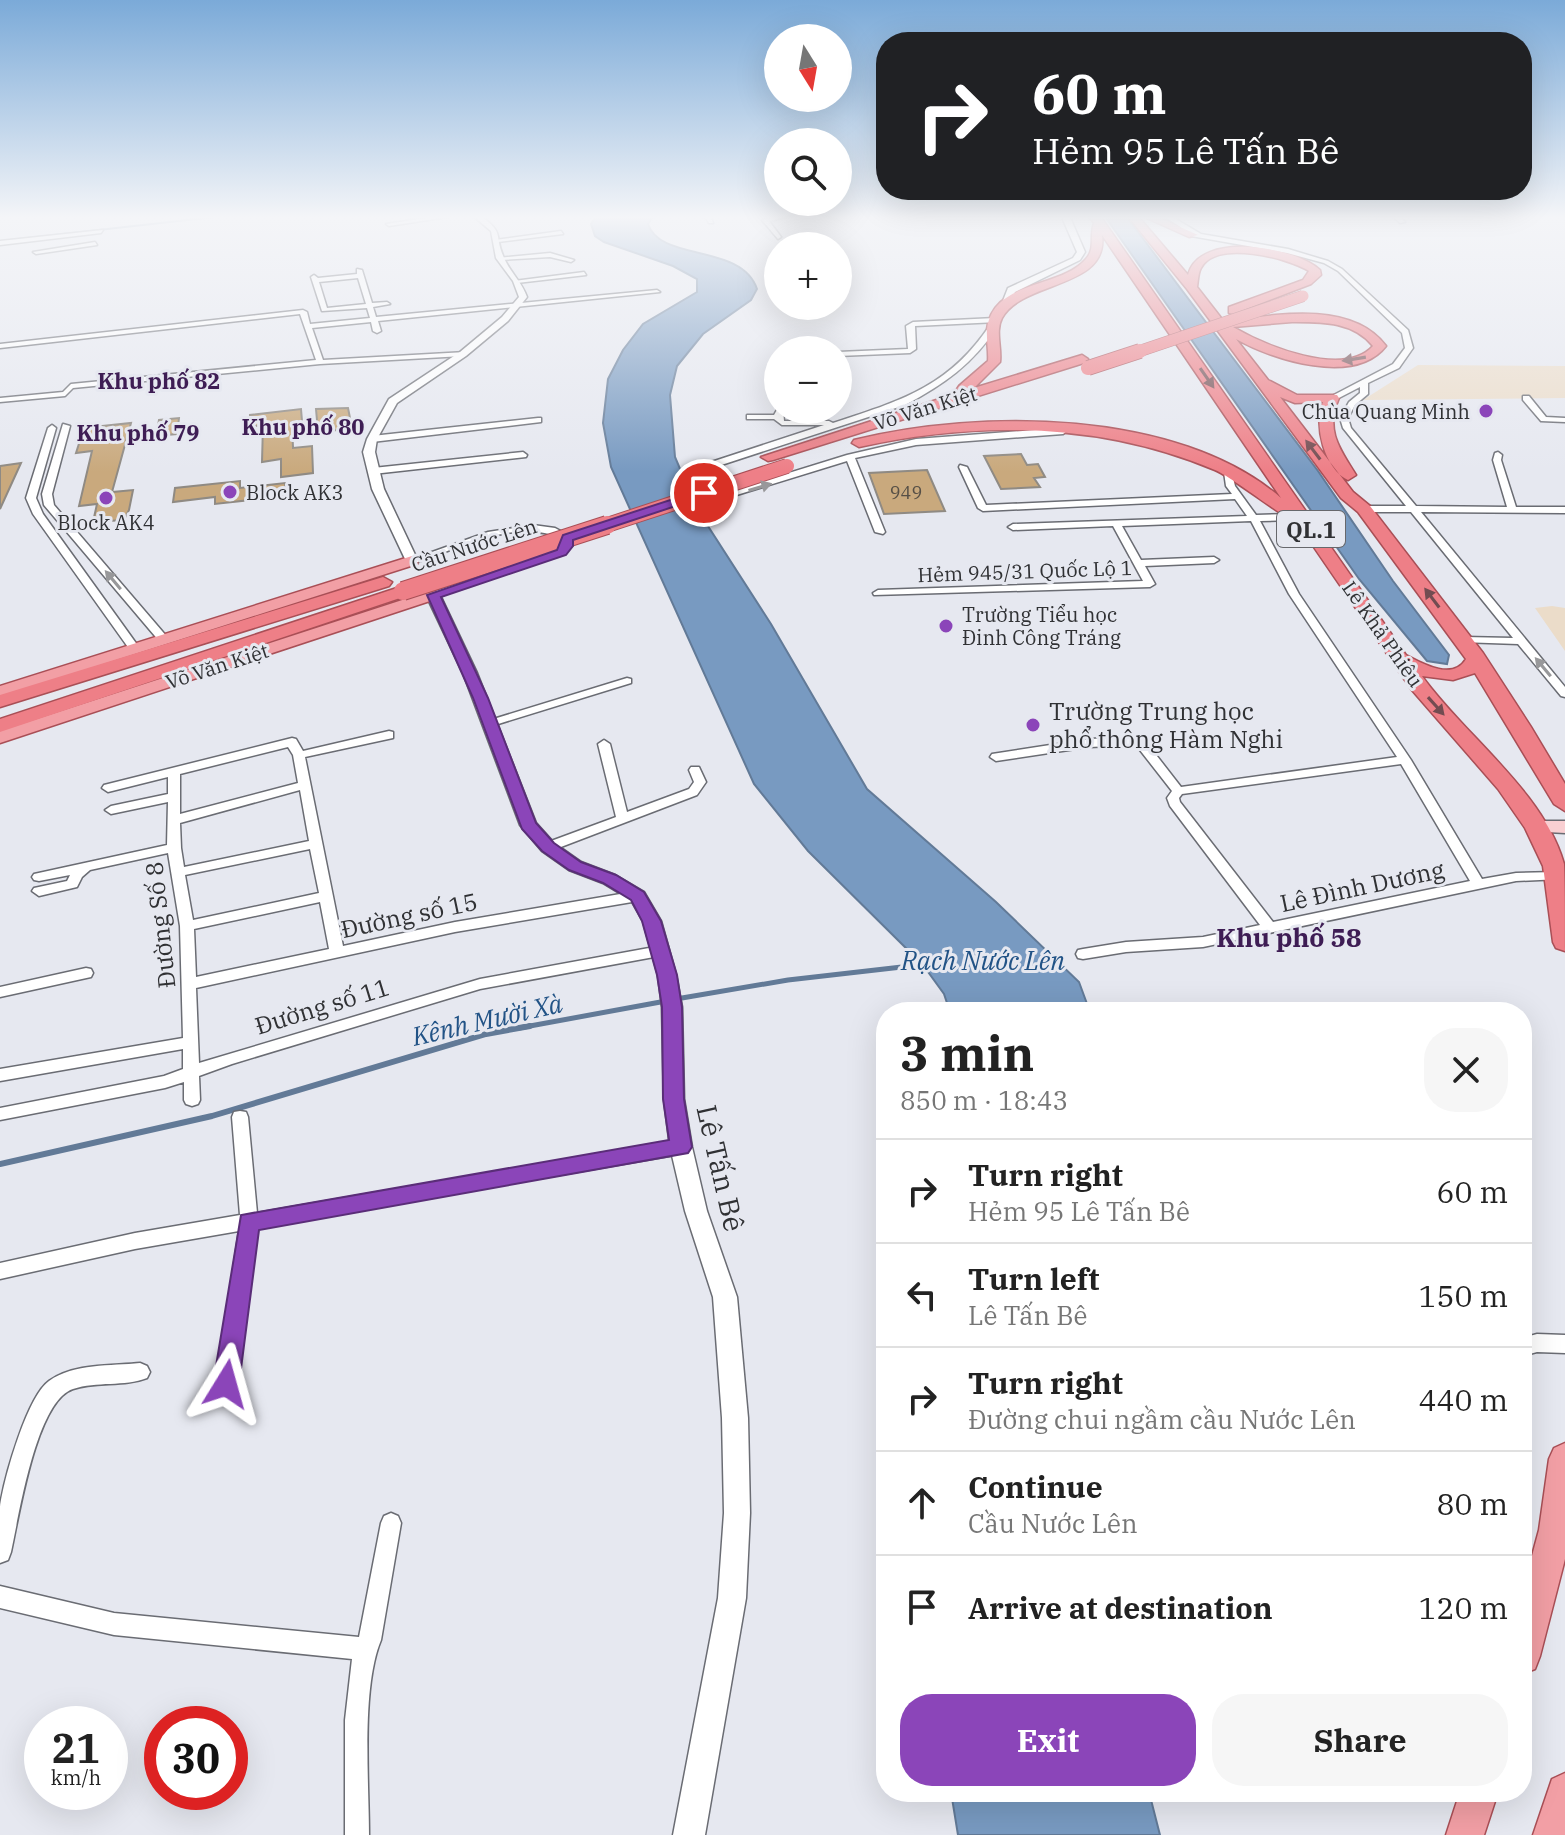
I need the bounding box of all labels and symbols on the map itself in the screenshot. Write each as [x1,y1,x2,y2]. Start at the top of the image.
north arrow [764,24,852,112]
one-way arrow [1341,354,1366,366]
district label: Khu phố 82 [97,366,221,395]
one-way arrow [1199,367,1214,388]
street label: Võ Văn Kiệt [870,380,980,436]
place label: Chùa Quang Minh [1302,398,1470,425]
marker: Chùa Quang Minh [1477,402,1495,420]
district label: Khu phố 80 [241,412,365,441]
district label: Khu phố 79 [76,418,200,447]
one-way arrow [1306,440,1321,461]
pin [670,459,738,527]
place label: Block AK3 [246,479,343,506]
one-way arrow [748,480,772,492]
house number: 949 [890,481,922,504]
marker: Block AK3 [221,483,239,501]
marker: Block AK4 [97,489,115,507]
place label: Block AK4 [57,509,155,536]
road number: QL.1 [1277,511,1345,547]
street label: Cầu Nước Lên [408,512,540,578]
street label: Hẻm 945/31 Quốc Lộ 1 [917,554,1133,588]
one-way arrow [105,570,122,590]
street label: Lê Khả Phiêu [1336,576,1430,692]
one-way arrow [1424,588,1440,608]
place label: Trường Tiểu học Đinh Công Tráng [962,601,1121,651]
marker: Trường Tiểu học Đinh Công Tráng [937,617,955,635]
street label: Võ Văn Kiệt [162,637,272,695]
one-way arrow [1535,657,1552,677]
place label: Trường Trung học phổ thông Hàm Nghi [1049,695,1283,755]
one-way arrow [1427,695,1444,715]
marker: Trường Trung học phổ thông Hàm Nghi [1024,716,1042,734]
street label: Lê Đình Dương [1277,853,1447,919]
street label: Đường Số 8 [137,860,183,990]
street label: Đường số 15 [338,885,480,945]
district label: Khu phố 58 [1216,920,1362,954]
water label: Rạch Nước Lên [900,943,1065,977]
street label: Đường số 11 [251,970,393,1042]
water label: Kênh Mười Xà [407,985,566,1053]
street label: Lê Tấn Bê [688,1101,754,1235]
position arrow [184,1342,268,1426]
speed limit sign: 30 [144,1706,248,1810]

